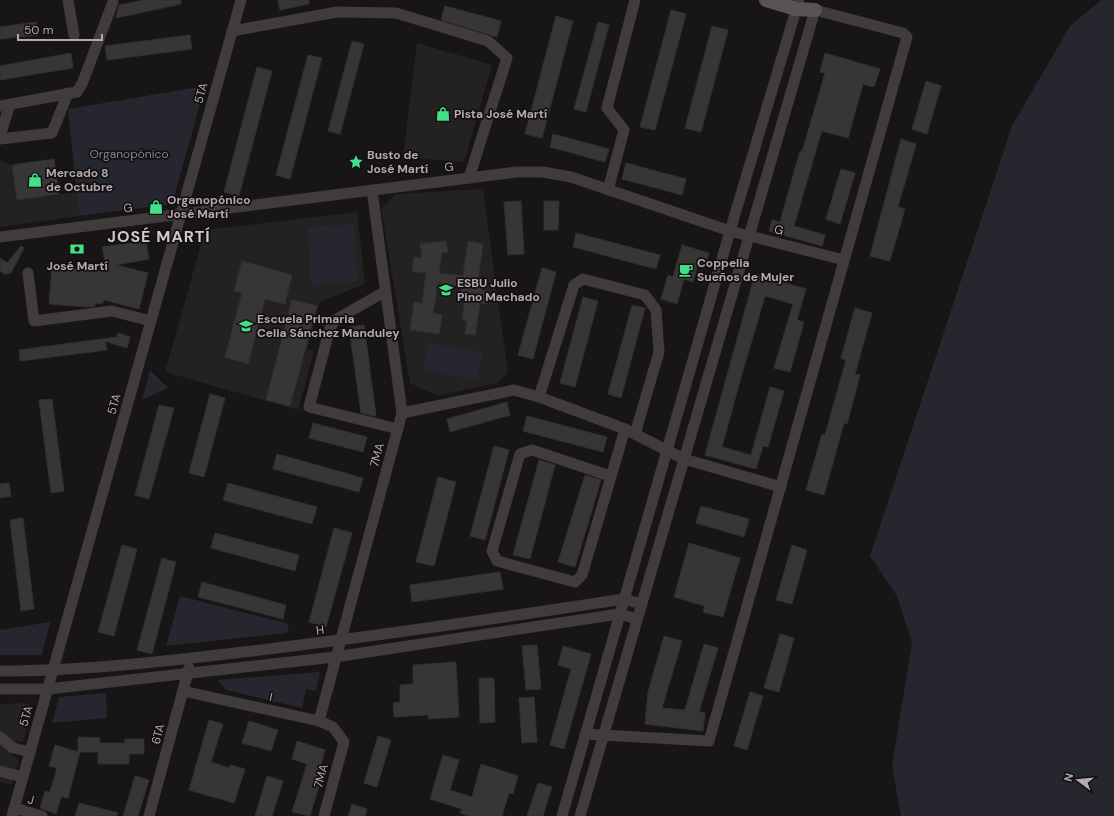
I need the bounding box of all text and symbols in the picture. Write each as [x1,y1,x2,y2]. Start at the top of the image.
scale bar [18,16,102,42]
text: 50 m [24,22,53,38]
street label: 5TA [190,81,212,105]
shop icon: Pista José Martí [435,106,451,122]
place label: Pista José Martí [454,106,548,122]
park label: Organopónico [89,146,169,162]
place label: Busto de José Martí [367,147,429,177]
place icon: Busto de José Martí [348,154,364,170]
street label: G [444,159,454,175]
place label: Mercado 8 de Octubre [46,165,113,195]
shop icon: Mercado 8 de Octubre [27,172,43,188]
place label: Organopónico José Martí [167,192,251,222]
shop icon: Organopónico José Martí [148,199,164,215]
street label: G [123,200,133,216]
street label: G [773,221,785,239]
district label: JOSÉ MARTÍ [107,226,211,247]
bank icon: José Martí [69,241,85,257]
place label: Coppelia Sueños de Mujer [697,255,794,285]
place label: José Martí [46,258,108,274]
cafe icon: Coppelia Sueños de Mujer [678,262,694,278]
place label: ESBU Julio Pino Machado [457,275,540,305]
school or university icon: ESBU Julio Pino Machado [438,282,454,298]
place label: Escuela Primaria Celia Sánchez Manduley [257,311,400,341]
school or university icon: Escuela Primaria Celia Sánchez Manduley [238,318,254,334]
street label: 5TA [103,392,125,416]
street label: 7MA [366,441,388,469]
street label: H [315,622,325,638]
street label: I [268,689,274,705]
street label: 5TA [15,704,37,728]
street label: 6TA [148,722,168,746]
north arrow [1058,760,1098,800]
street label: 7MA [310,762,332,790]
text: N [1061,771,1076,783]
street label: J [26,791,36,809]

